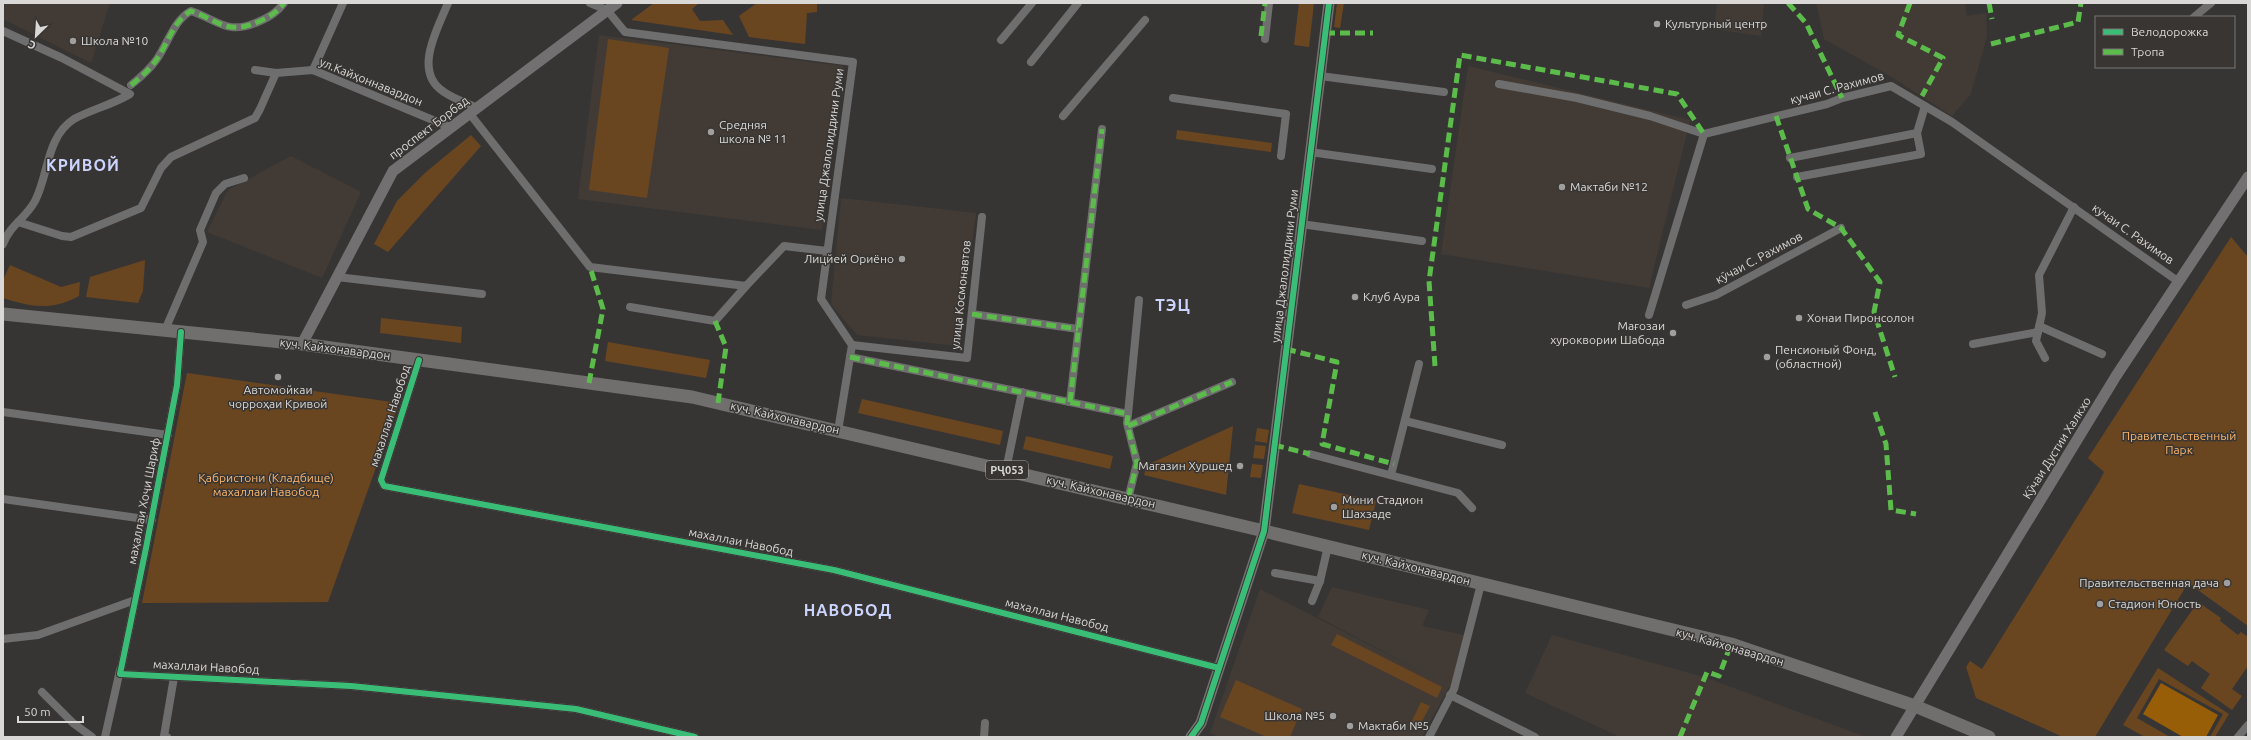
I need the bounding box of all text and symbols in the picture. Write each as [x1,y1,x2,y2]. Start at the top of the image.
north arrow [16,16,56,56]
legend [2095,16,2235,68]
place label: Культурный центр [1665,17,1767,30]
marker: Культурный центр [1652,19,1662,29]
text: Велодорожка [2131,25,2208,38]
place label: Школа №10 [81,34,149,47]
marker: Школа №10 [68,36,78,46]
text: С [26,38,37,52]
text: Тропа [2131,45,2164,58]
street label: ул.Кайҳоннавардон [318,55,425,108]
street label: улица Джалолиддини Руми [811,67,846,222]
street label: кучаи С. Рахимов [1789,69,1885,106]
street label: проспект Борбад [386,94,471,162]
place label: Средняя школа № 11 [719,118,787,145]
marker: Средняя школа № 11 [706,127,716,137]
district label: КРИВОЙ [46,155,120,174]
place label: Мактаби №12 [1570,180,1648,193]
marker: Мактаби №12 [1557,182,1567,192]
street label: улица Джалолиддини Руми [1269,188,1300,343]
street label: кучаи С. Рахимов [2090,201,2177,267]
street label: кӯчаи С. Рахимов [1713,229,1804,286]
street label: улица Космонавтов [948,240,973,350]
place label: Лицйей Ориёно [804,252,894,265]
marker: Лицйей Ориёно [897,254,907,264]
place label: Клуб Аура [1363,290,1420,303]
marker: Клуб Аура [1350,292,1360,302]
district label: ТЭЦ [1155,296,1191,314]
place label: Хонаи Пиронсолон [1807,311,1914,324]
marker: Хонаи Пиронсолон [1794,313,1804,323]
place label: Мағозаи хуроквории Шабода [1550,319,1665,346]
marker: Мағозаи хуроквории Шабода [1668,328,1678,338]
street label: куч. Кайхонавардон [279,335,391,362]
place label: Пенсионый Фонд, (областной) [1775,343,1877,371]
marker: Пенсионый Фонд, (областной) [1762,352,1772,362]
street label: махаллаи Навобод [367,363,412,468]
marker: Автомойкаи чорроҳаи Кривой [273,372,283,382]
place label: Автомойкаи чорроҳаи Кривой [229,383,327,410]
street label: Кӯчаи Дустии Халкхо [2020,395,2093,501]
street label: куч. Кайхонавардон [729,399,841,436]
park label: Правительственный Парк [2122,429,2236,456]
street label: маҳаллаи Хоҷи Шариф [125,436,162,565]
place label: Магазин Хуршед [1138,459,1232,472]
road number: РҶ053 [986,461,1028,479]
marker: Магазин Хуршед [1235,461,1245,471]
park label: Қабристони (Кладбище) махаллаи Навобод [198,471,334,498]
street label: куч. Кайхонавардон [1045,473,1157,510]
place label: Мини Стадион Шахзаде [1342,493,1423,520]
marker: Мини Стадион Шахзаде [1329,502,1339,512]
street label: махаллаи Навобод [688,525,795,558]
street label: куч. Кайхонавардон [1360,548,1472,587]
place label: Правительственная дача [2079,576,2219,589]
marker: Правительственная дача [2222,578,2232,588]
street label: махаллаи Навобод [1004,595,1110,634]
place label: Стадион Юность [2108,597,2201,610]
marker: Стадион Юность [2095,599,2105,609]
district label: НАВОБОД [804,601,892,619]
street label: куч. Кайхонавардон [1675,625,1786,668]
street label: махаллаи Навобод [153,657,260,676]
scale bar [18,698,83,724]
text: 50 m [24,705,51,718]
place label: Школа №5 [1264,709,1325,722]
marker: Школа №5 [1328,711,1338,721]
place label: Мактаби №5 [1358,719,1429,732]
marker: Мактаби №5 [1345,721,1355,731]

